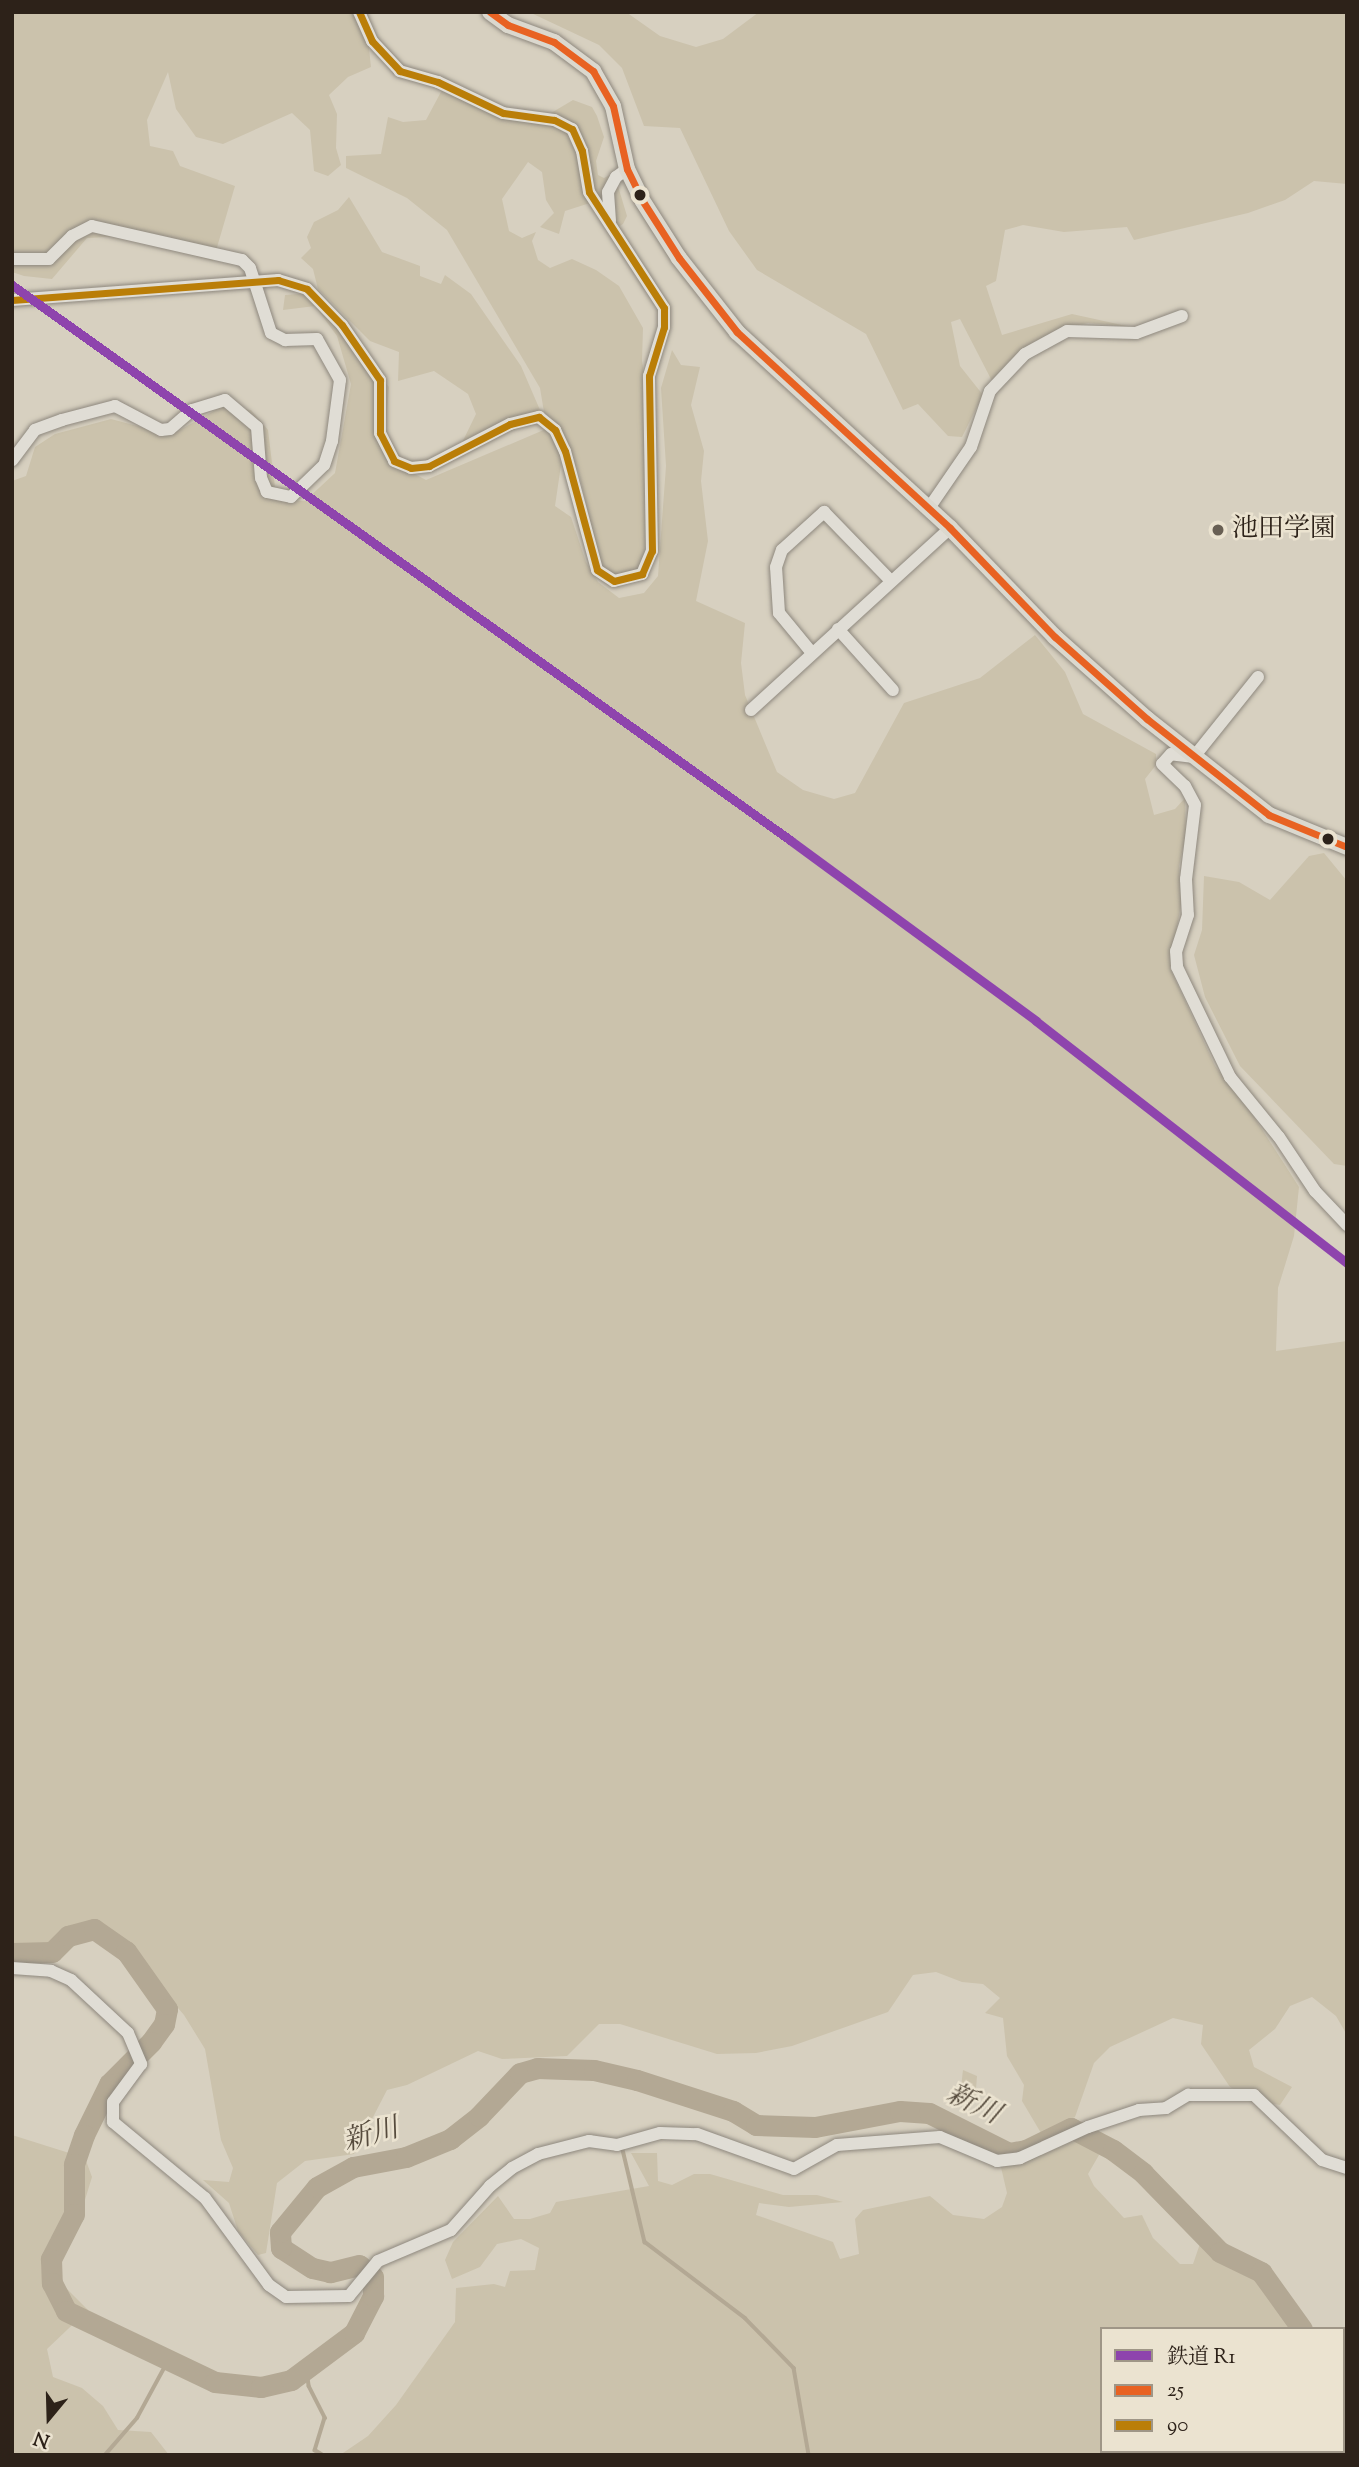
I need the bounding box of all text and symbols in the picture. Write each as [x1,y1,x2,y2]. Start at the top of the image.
unlabelled marker [633,188,647,202]
place label: 池田学園 [1232,514,1336,546]
marker: 池田学園 [1210,522,1226,538]
unlabelled marker [1321,832,1335,846]
water label: 新川 [940,2078,1006,2132]
water label: 新川 [339,2112,403,2160]
legend [1100,2327,1345,2453]
text: 鉄道 R1 [1167,2343,1236,2373]
text: 25 [1167,2376,1184,2406]
north arrow [14,2383,84,2453]
text: 90 [1167,2411,1188,2441]
text: N [30,2423,54,2454]

